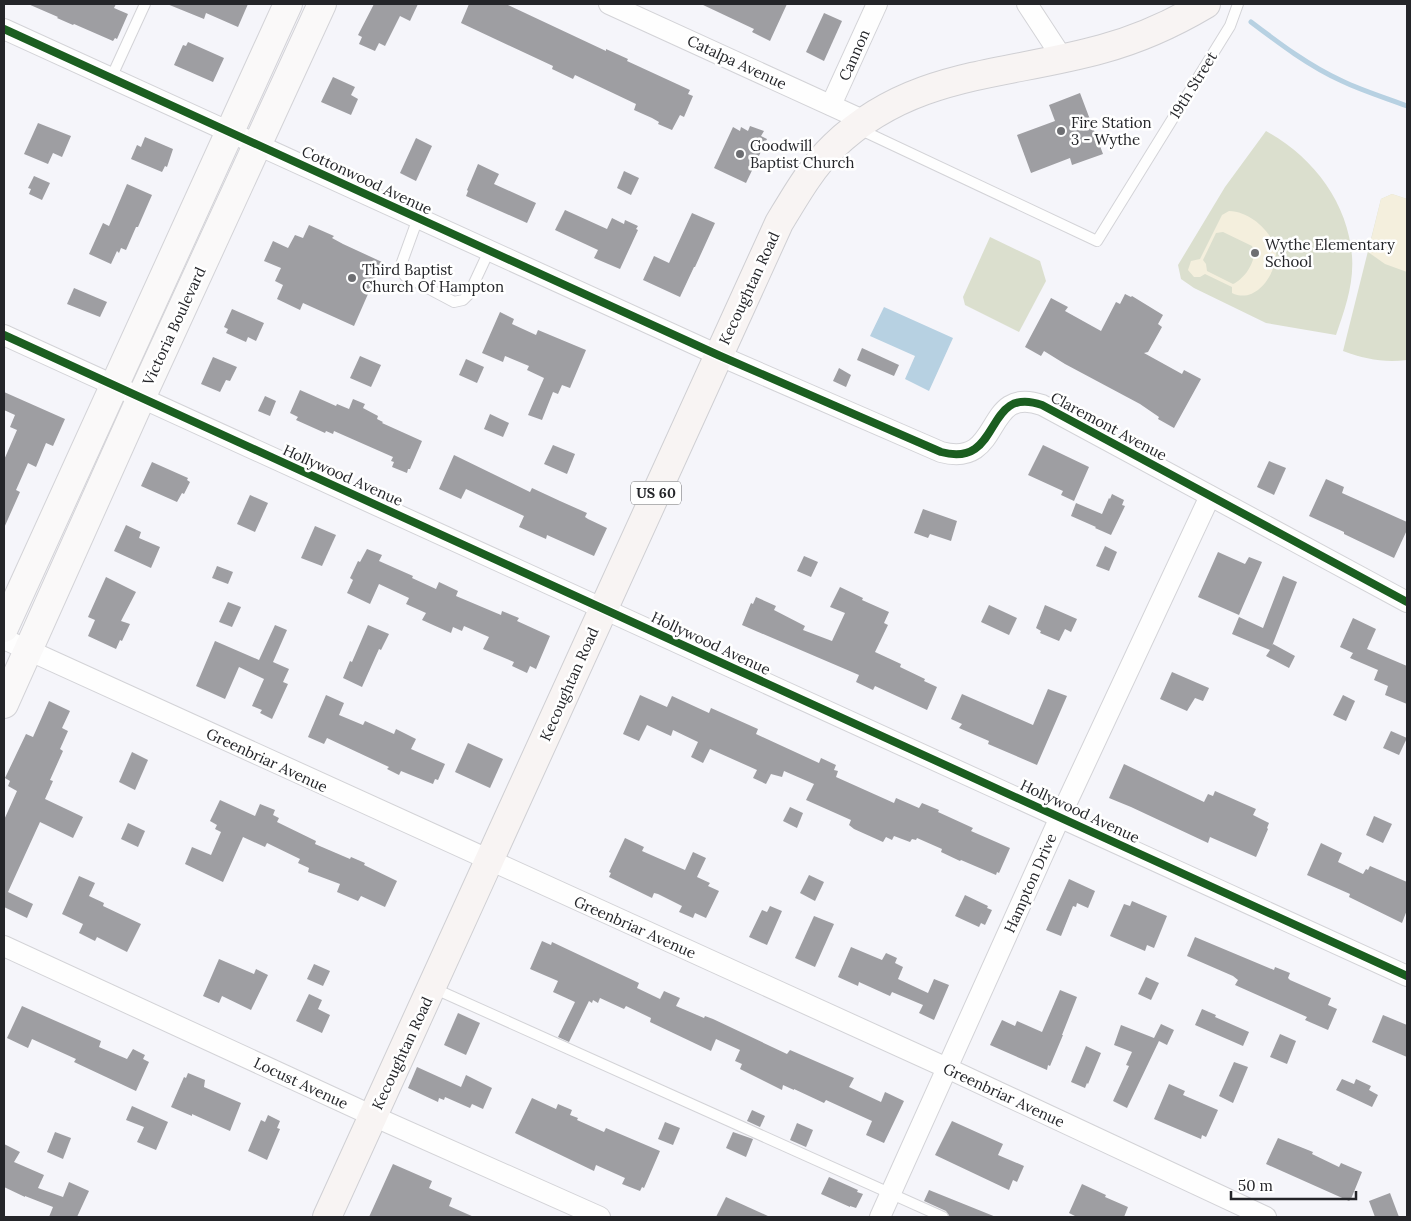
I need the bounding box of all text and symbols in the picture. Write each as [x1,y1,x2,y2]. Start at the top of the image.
street label: Cannon [834,26,874,84]
street label: Catalpa Avenue [684,31,790,93]
street label: 19th Street [1165,48,1221,122]
place label: Fire Station 3 - Wythe [1071,113,1152,149]
marker: Fire Station 3 - Wythe [1055,125,1067,137]
place label: Goodwill Baptist Church [750,136,855,172]
street label: Cottonwood Avenue [299,141,435,219]
marker: Goodwill Baptist Church [734,148,746,160]
street label: Kecoughtan Road [714,228,784,348]
place label: Wythe Elementary School [1265,235,1395,271]
marker: Wythe Elementary School [1249,247,1261,259]
place label: Third Baptist Church Of Hampton [362,260,504,296]
street label: Victoria Boulevard [138,264,210,389]
marker: Third Baptist Church Of Hampton [346,272,358,284]
street label: Claremont Avenue [1048,387,1170,465]
street label: Hollywood Avenue [280,440,406,510]
road number: US 60 [631,482,681,504]
street label: Hollywood Avenue [648,607,774,679]
street label: Kecoughtan Road [535,624,603,744]
street label: Greenbriar Avenue [203,724,331,796]
street label: Hollywood Avenue [1017,775,1143,847]
street label: Hampton Drive [1000,830,1060,936]
street label: Greenbriar Avenue [571,892,699,962]
street label: Kecoughtan Road [367,993,437,1113]
street label: Locust Avenue [251,1053,351,1113]
street label: Greenbriar Avenue [940,1059,1068,1131]
scale bar [1231,1168,1356,1200]
text: 50 m [1238,1176,1273,1195]

